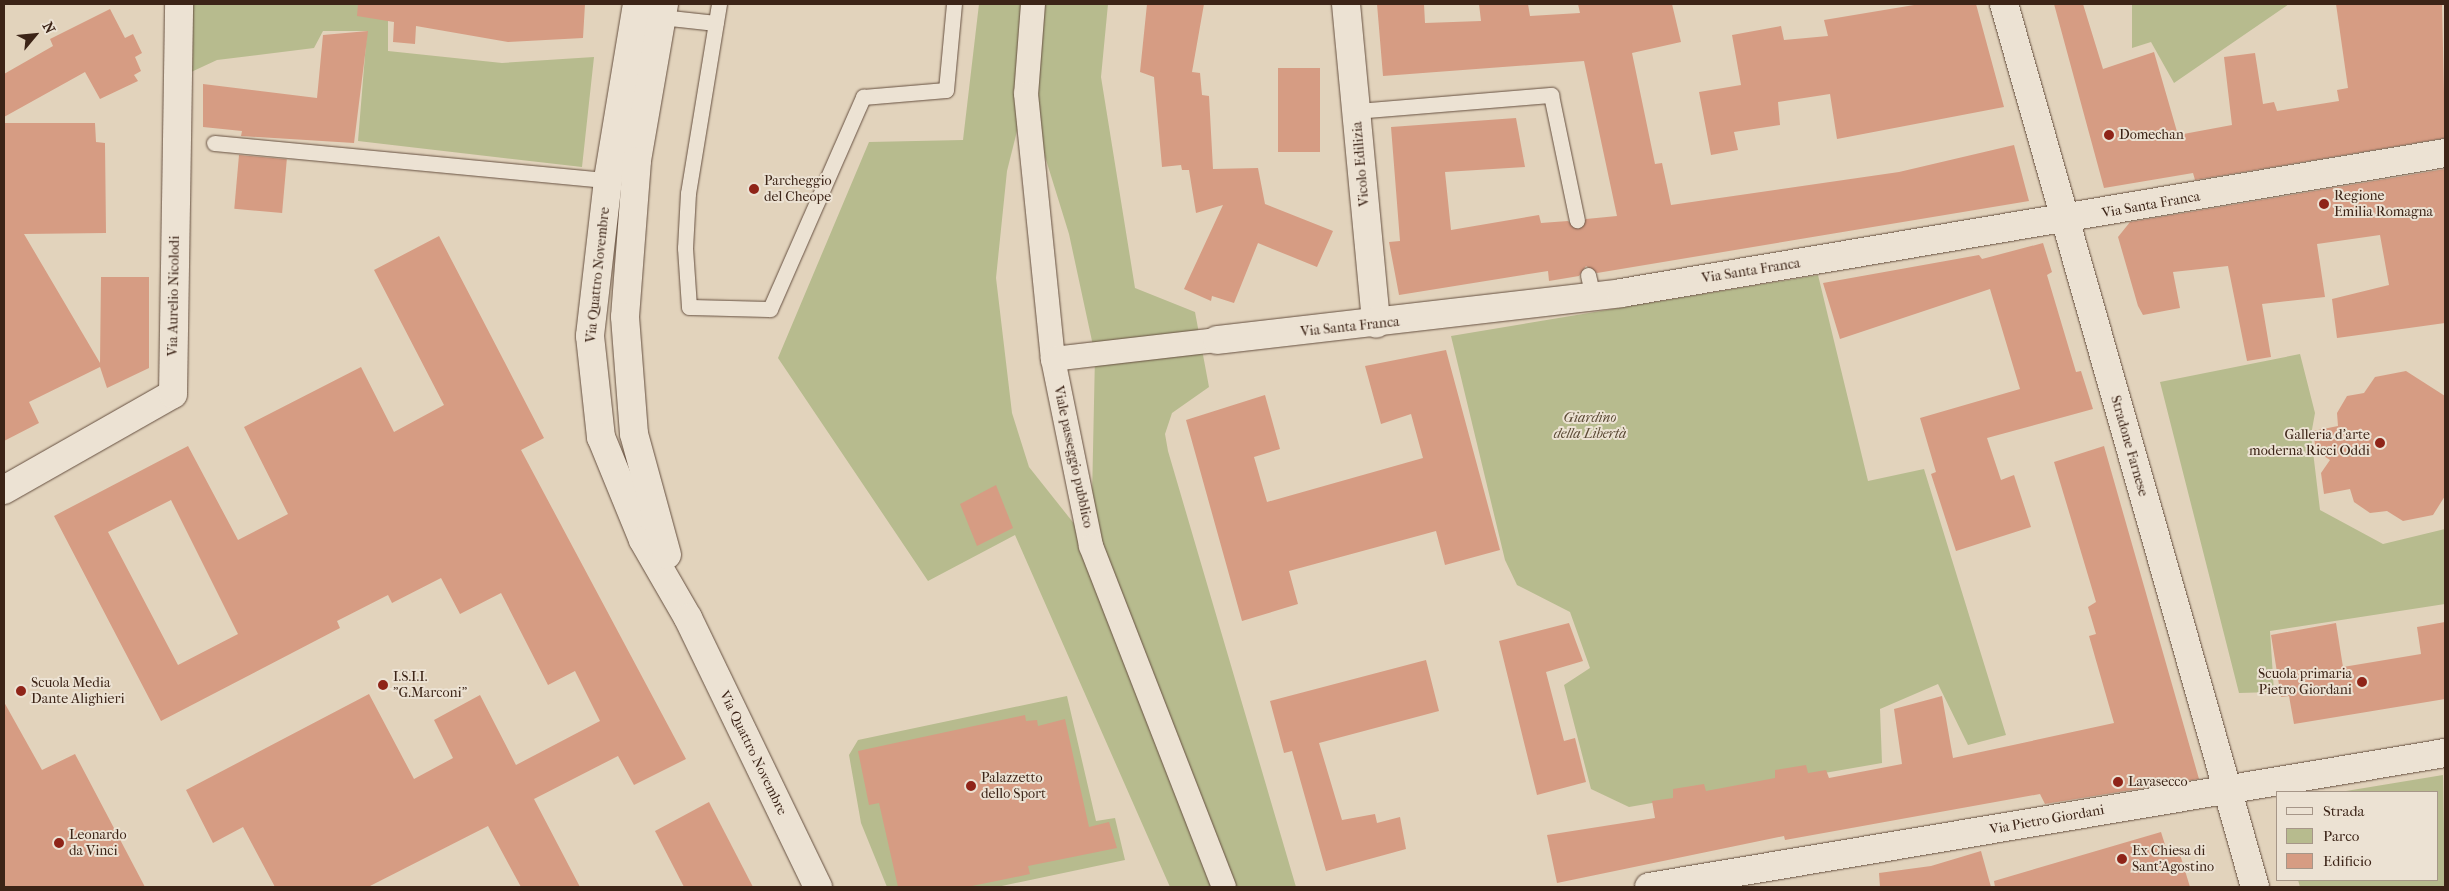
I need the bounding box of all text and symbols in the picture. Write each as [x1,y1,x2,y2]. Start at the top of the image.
north arrow [10,10,60,60]
text: N [39,19,59,36]
street label: Vicolo Edilizia [1349,121,1373,207]
place label: Domechan [2119,127,2184,143]
marker: Domechan [2103,129,2115,141]
place label: Parcheggio del Cheope [764,173,832,206]
marker: Parcheggio del Cheope [748,183,760,195]
street label: Via Santa Franca [2101,188,2201,222]
place label: Regione Emilia Romagna [2334,188,2433,220]
marker: Regione Emilia Romagna [2318,198,2330,210]
street label: Via Quattro Novembre [583,206,613,344]
street label: Via Aurelio Nicolodi [165,236,183,356]
street label: Via Santa Franca [1701,255,1801,287]
street label: Via Santa Franca [1300,313,1400,341]
street label: Viale passeggio pubblico [1050,384,1096,530]
street label: Stradone Farnese [2107,394,2151,498]
park label: Giardino della Libertà [1554,410,1626,442]
place label: Galleria d'arte moderna Ricci Oddi [2249,427,2370,460]
marker: Galleria d'arte moderna Ricci Oddi [2374,437,2386,449]
place label: Scuola primaria Pietro Giordani [2258,666,2352,699]
place label: I.S.I.I. "G.Marconi" [393,669,467,702]
place label: Scuola Media Dante Alighieri [31,675,125,708]
marker: Scuola primaria Pietro Giordani [2356,676,2368,688]
marker: I.S.I.I. "G.Marconi" [377,679,389,691]
marker: Scuola Media Dante Alighieri [15,685,27,697]
street label: Via Quattro Novembre [716,688,790,818]
place label: Palazzetto dello Sport [981,770,1046,802]
place label: Lavasecco [2128,774,2188,790]
marker: Lavasecco [2112,776,2124,788]
marker: Palazzetto dello Sport [965,780,977,792]
legend [2276,791,2439,881]
street label: Via Pietro Giordani [1988,802,2106,838]
text: Strada [2323,802,2365,820]
place label: Leonardo da Vinci [69,827,127,860]
text: Parco [2323,827,2359,845]
marker: Leonardo da Vinci [53,837,65,849]
place label: Ex Chiesa di Sant'Agostino [2132,843,2214,876]
text: Edificio [2323,852,2372,870]
marker: Ex Chiesa di Sant'Agostino [2116,853,2128,865]

